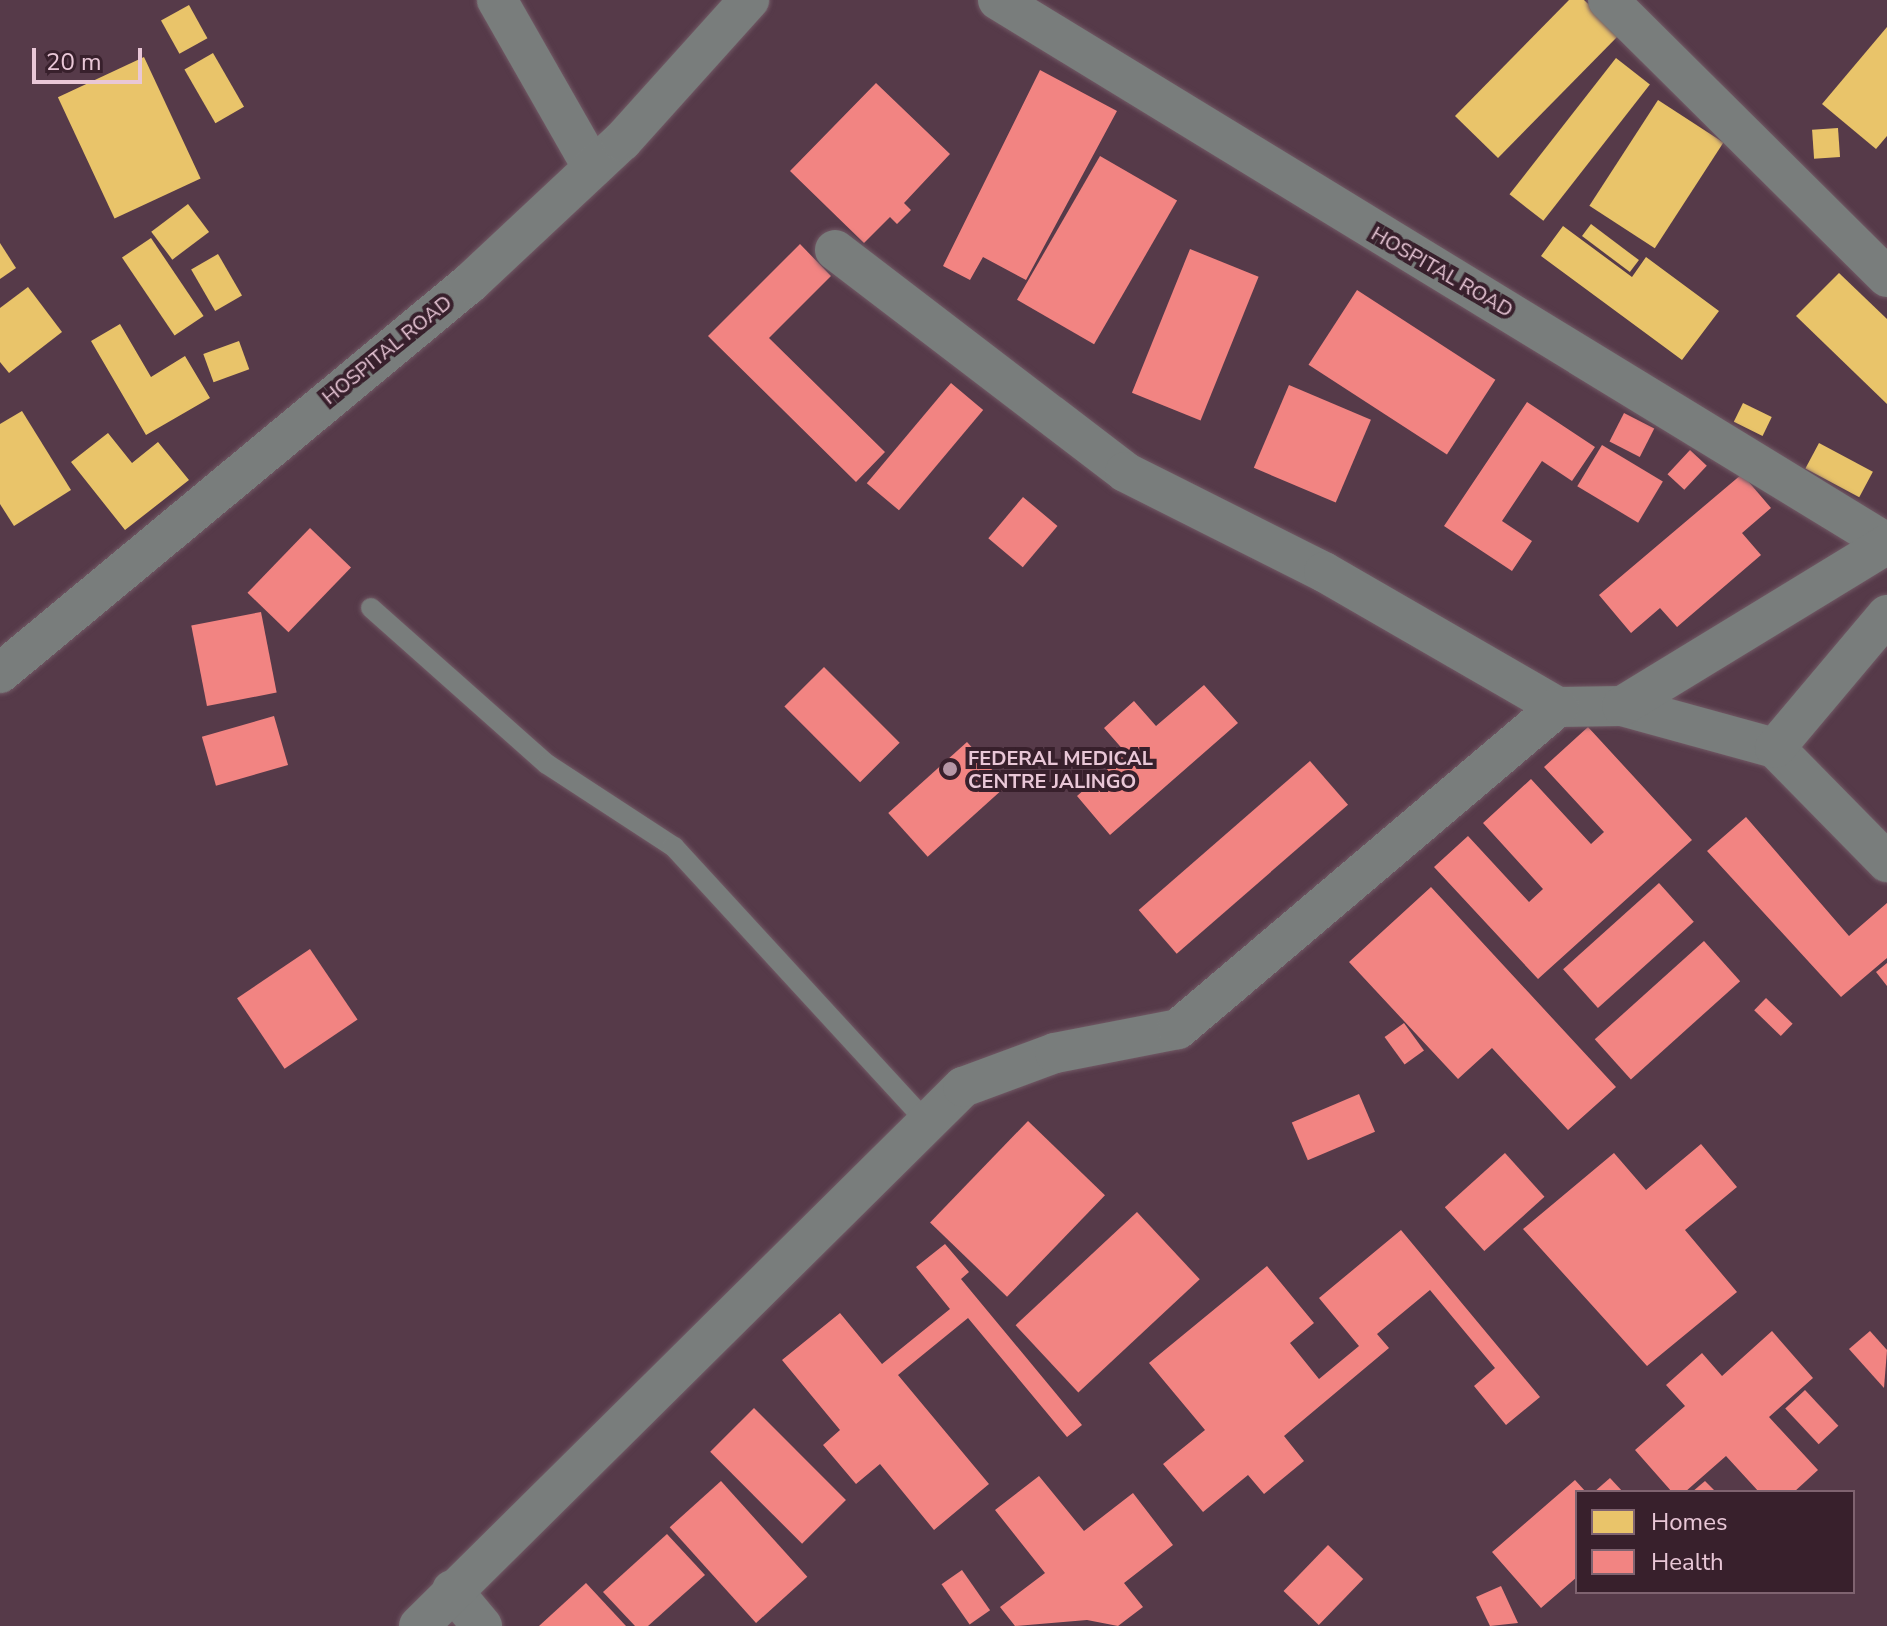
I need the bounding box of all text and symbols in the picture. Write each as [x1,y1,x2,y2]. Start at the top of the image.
scale bar [36,32,146,82]
text: 20 m [46,46,102,78]
street label: HOSPITAL ROAD [1367,222,1517,322]
street label: HOSPITAL ROAD [317,290,457,410]
place label: FEDERAL MEDICAL CENTRE JALINGO [968,746,1153,793]
marker: FEDERAL MEDICAL CENTRE JALINGO [939,758,961,780]
legend [1575,1490,1855,1594]
text: Homes [1651,1506,1727,1538]
text: Health [1651,1546,1724,1578]

